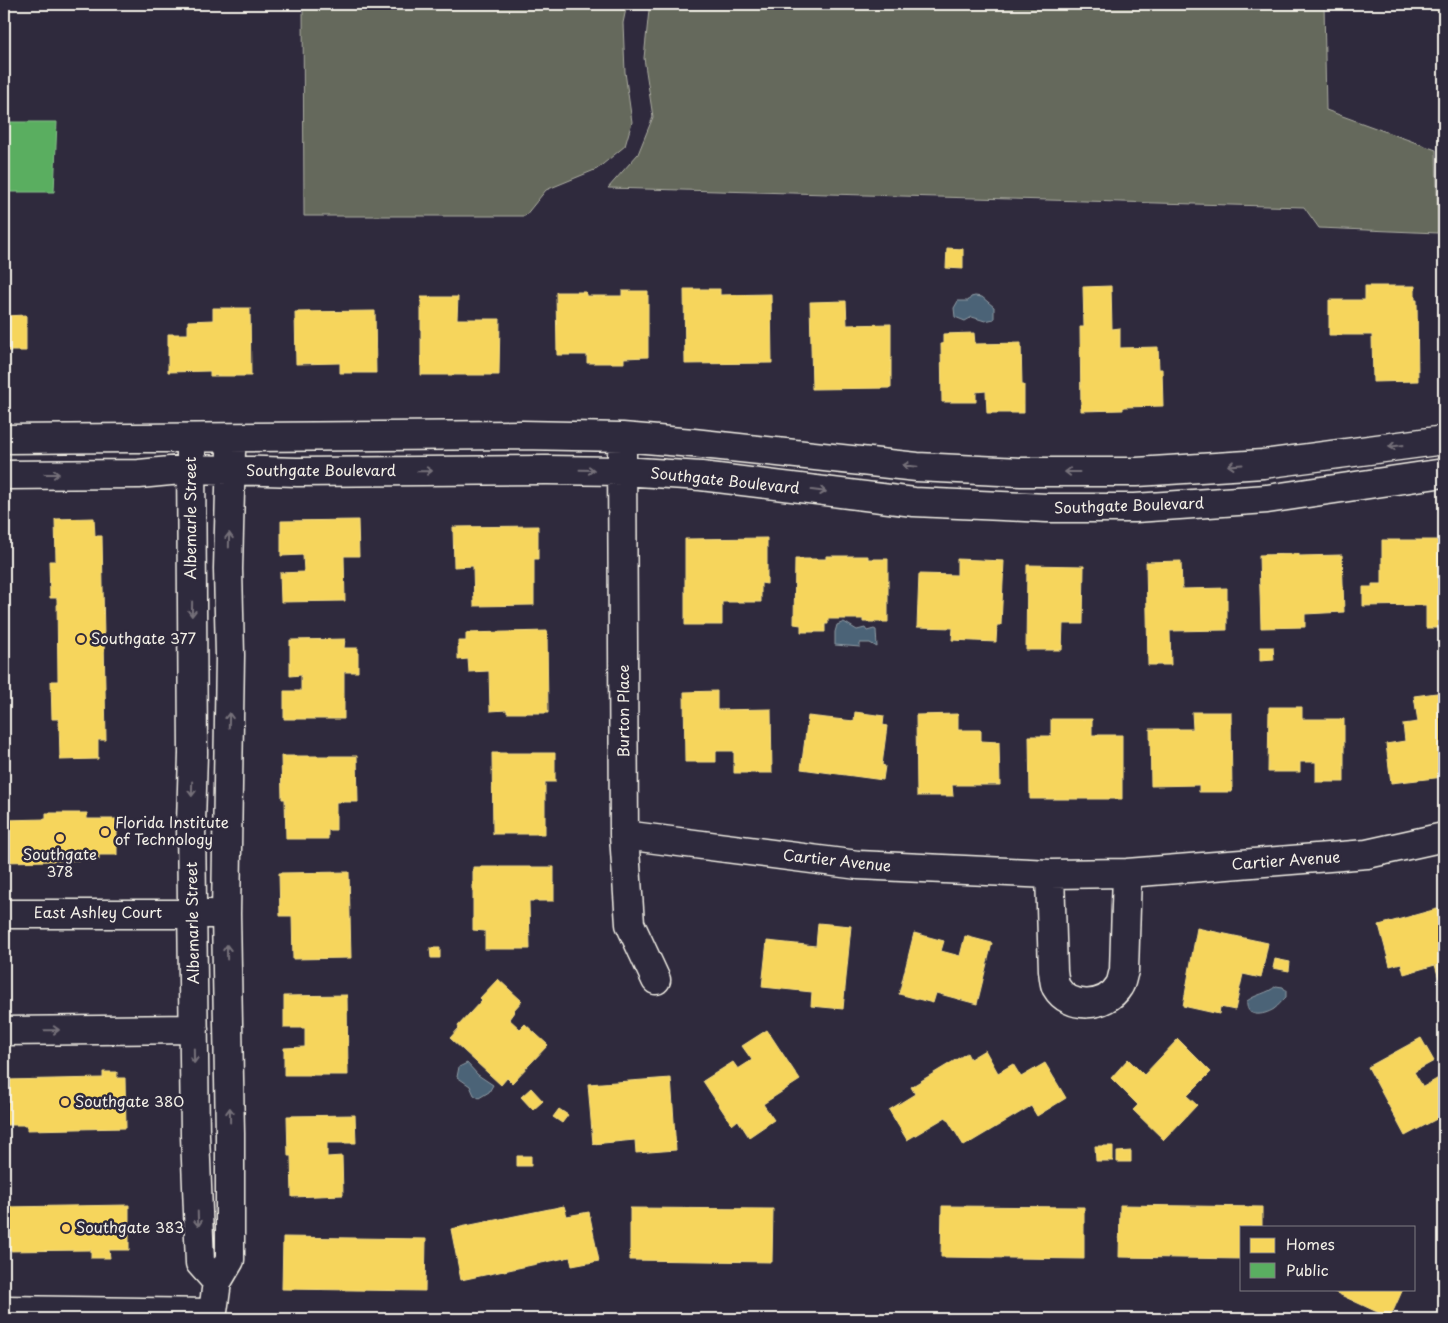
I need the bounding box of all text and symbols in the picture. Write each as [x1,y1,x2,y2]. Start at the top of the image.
one-way arrow [1388,442,1404,452]
street label: Albemarle Street [178,457,201,579]
street label: Southgate Boulevard [246,458,396,481]
street label: Southgate Boulevard [649,460,801,499]
one-way arrow [902,461,918,471]
one-way arrow [1227,461,1243,470]
one-way arrow [578,465,595,475]
one-way arrow [416,466,432,476]
one-way arrow [1065,467,1081,477]
one-way arrow [44,469,60,479]
one-way arrow [810,486,826,496]
street label: Southgate Boulevard [1054,490,1204,519]
one-way arrow [224,532,234,548]
one-way arrow [187,600,196,616]
place label: Southgate 377 [91,626,197,649]
marker: Southgate 377 [75,633,87,645]
street label: Burton Place [611,664,634,758]
one-way arrow [224,712,234,728]
one-way arrow [187,780,197,796]
place label: Florida Institute of Technology [115,810,229,850]
marker: Florida Institute of Technology [99,826,111,838]
marker: Southgate 378 [54,832,66,844]
place label: Southgate 378 [23,842,97,882]
street label: Cartier Avenue [782,842,892,877]
street label: Cartier Avenue [1231,844,1341,875]
street label: Albemarle Street [179,861,204,985]
street label: East Ashley Court [34,900,162,923]
one-way arrow [222,944,231,960]
one-way arrow [44,1025,60,1035]
one-way arrow [190,1048,199,1064]
place label: Southgate 380 [75,1089,184,1112]
marker: Southgate 380 [59,1096,71,1108]
one-way arrow [225,1107,234,1123]
one-way arrow [193,1210,203,1226]
place label: Southgate 383 [76,1215,184,1238]
marker: Southgate 383 [60,1222,72,1234]
legend [1240,1226,1416,1290]
text: Homes [1286,1232,1335,1255]
text: Public [1286,1258,1329,1281]

